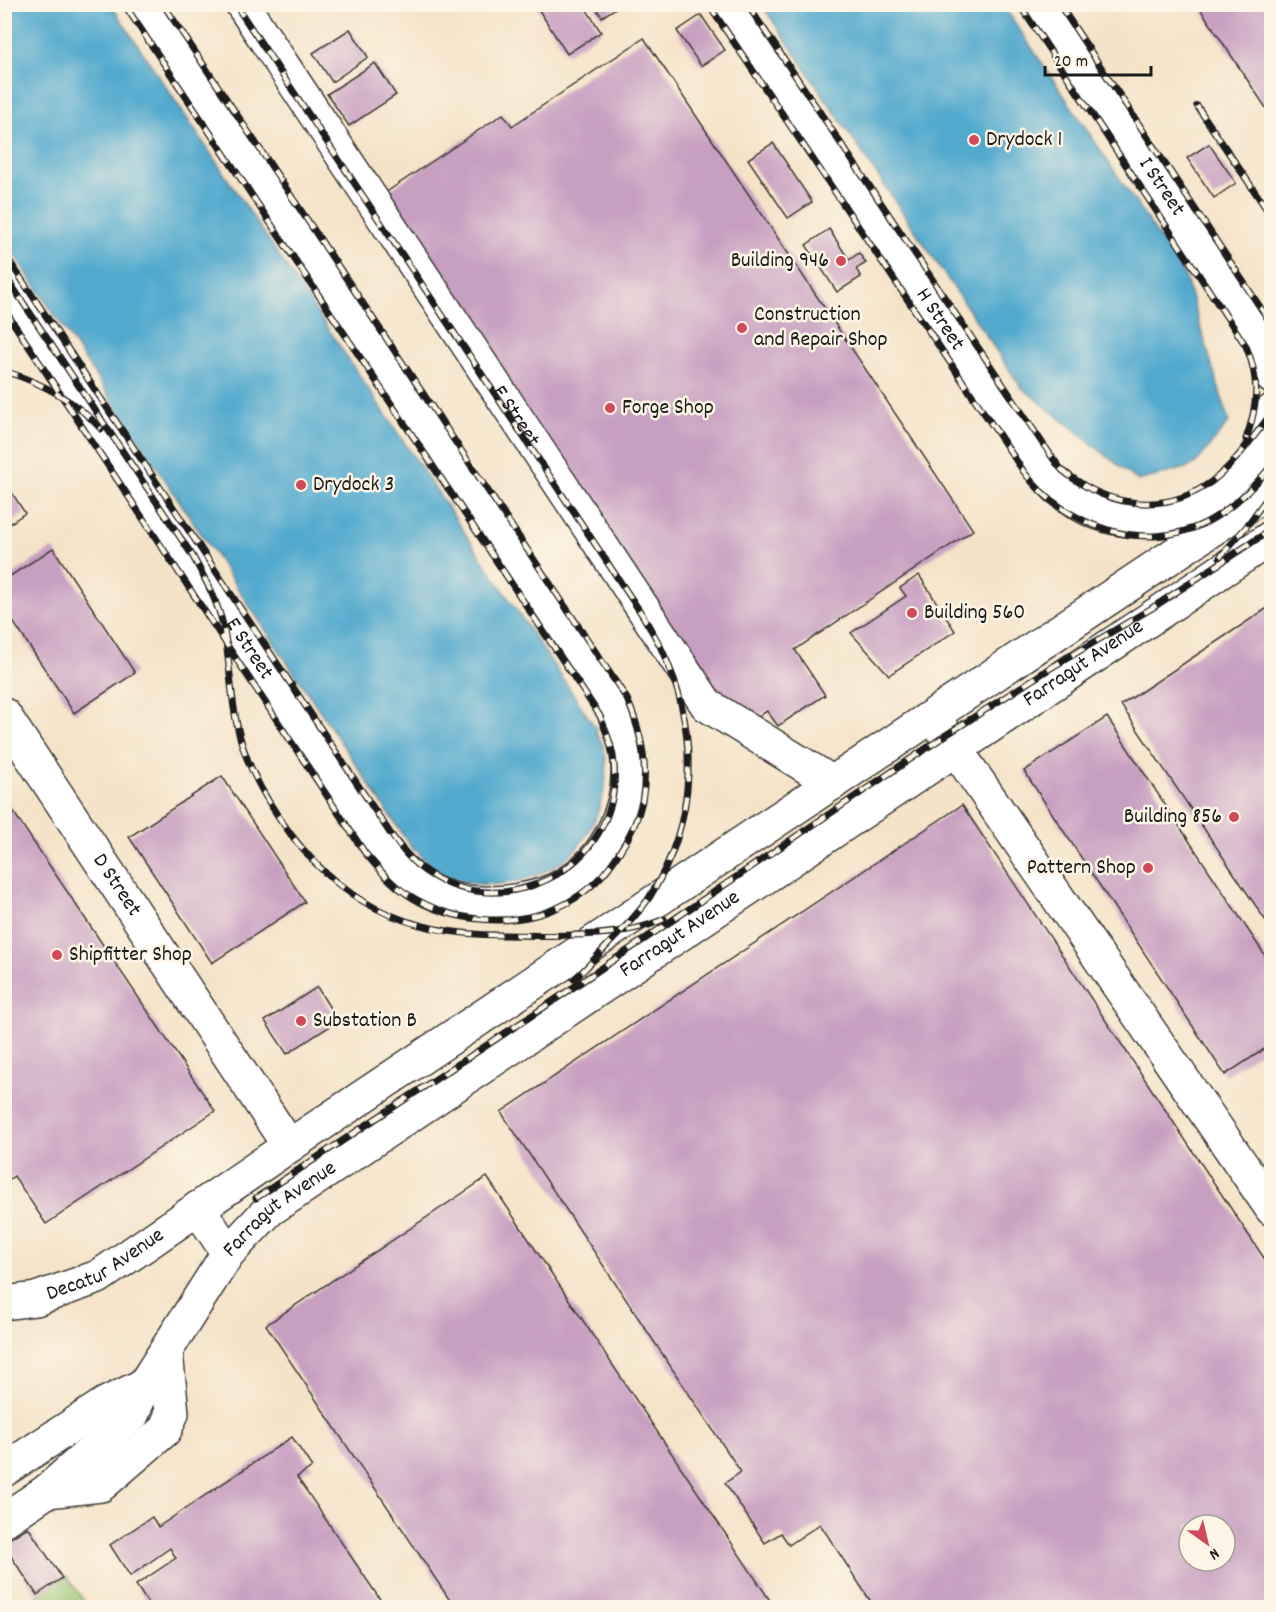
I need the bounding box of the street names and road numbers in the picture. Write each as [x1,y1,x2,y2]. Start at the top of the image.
street label: I Street [1130,151,1192,223]
street label: H Street [907,282,972,357]
street label: F Street [484,379,547,454]
street label: E Street [217,612,281,686]
street label: Farragut Avenue [1017,612,1150,715]
street label: D Street [84,847,149,923]
street label: Farragut Avenue [613,883,746,986]
street label: Farragut Avenue [216,1153,343,1265]
street label: Decatur Avenue [42,1220,171,1310]

